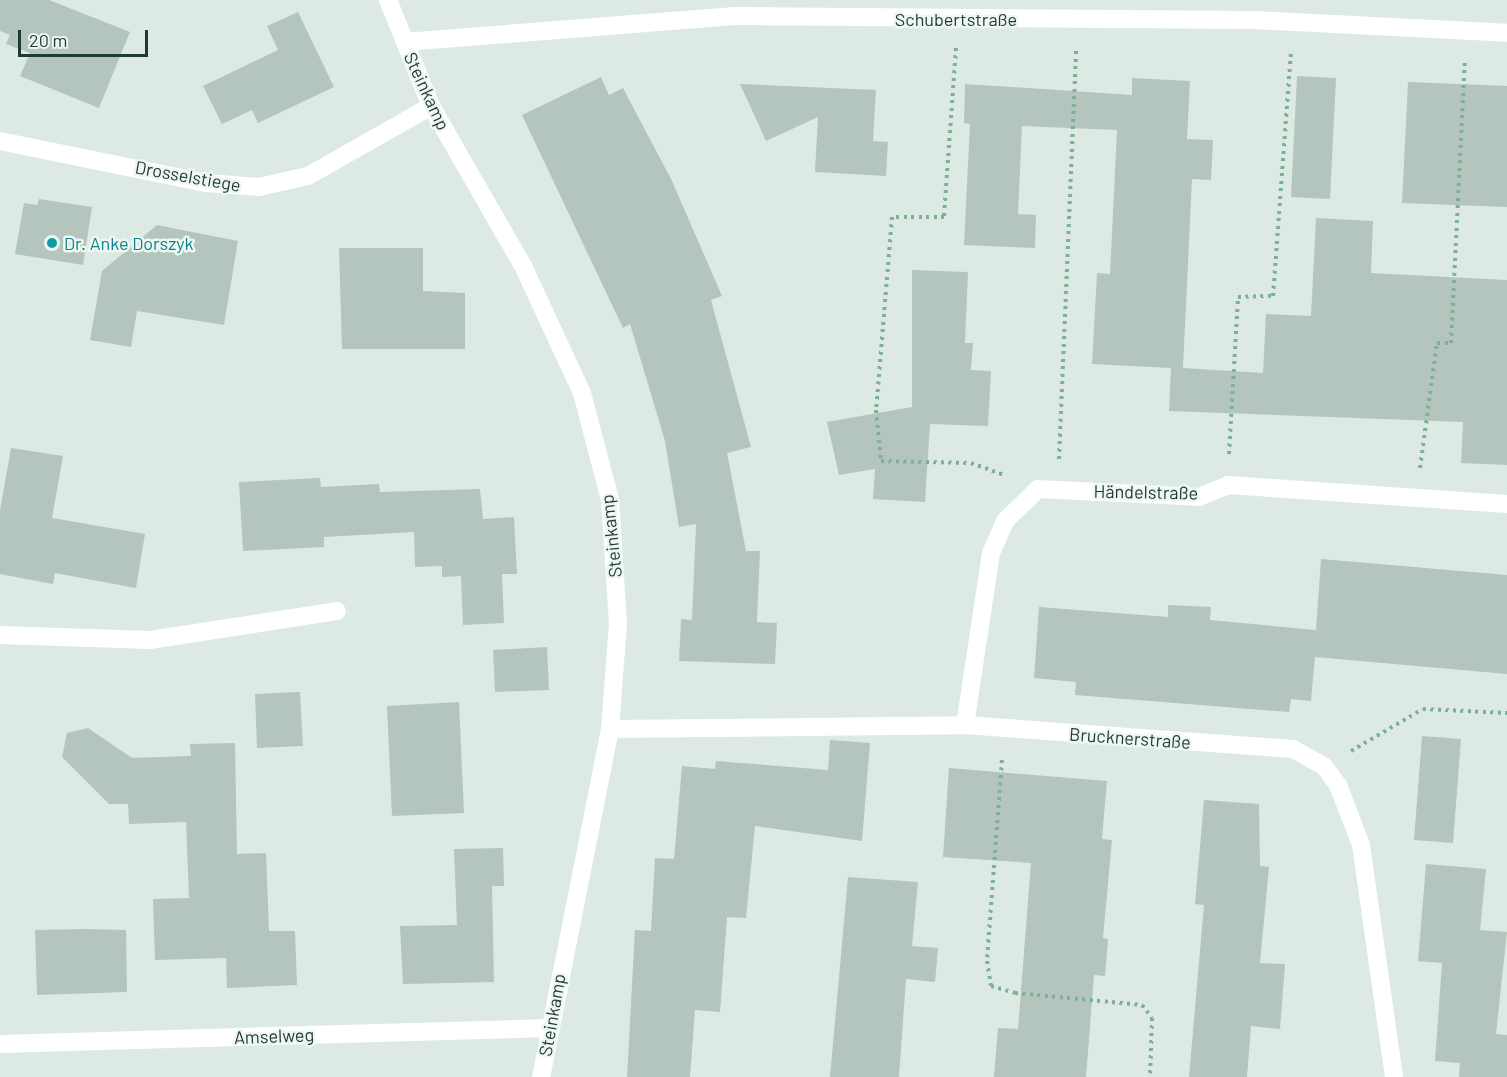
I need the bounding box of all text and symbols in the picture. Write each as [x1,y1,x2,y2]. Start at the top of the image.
street label: Schubertstraße [895,8,1017,30]
scale bar [21,18,152,56]
text: 20 m [29,29,67,51]
street label: Steinkamp [400,49,454,133]
street label: Drosselstiege [134,156,242,196]
place label: Dr. Anke Dorszyk [64,232,194,254]
marker: Dr. Anke Dorszyk [45,236,59,250]
street label: Händelstraße [1094,480,1198,504]
street label: Steinkamp [596,493,626,579]
street label: Brucknerstraße [1068,723,1192,753]
street label: Steinkamp [534,972,570,1058]
street label: Amselweg [234,1024,314,1048]

